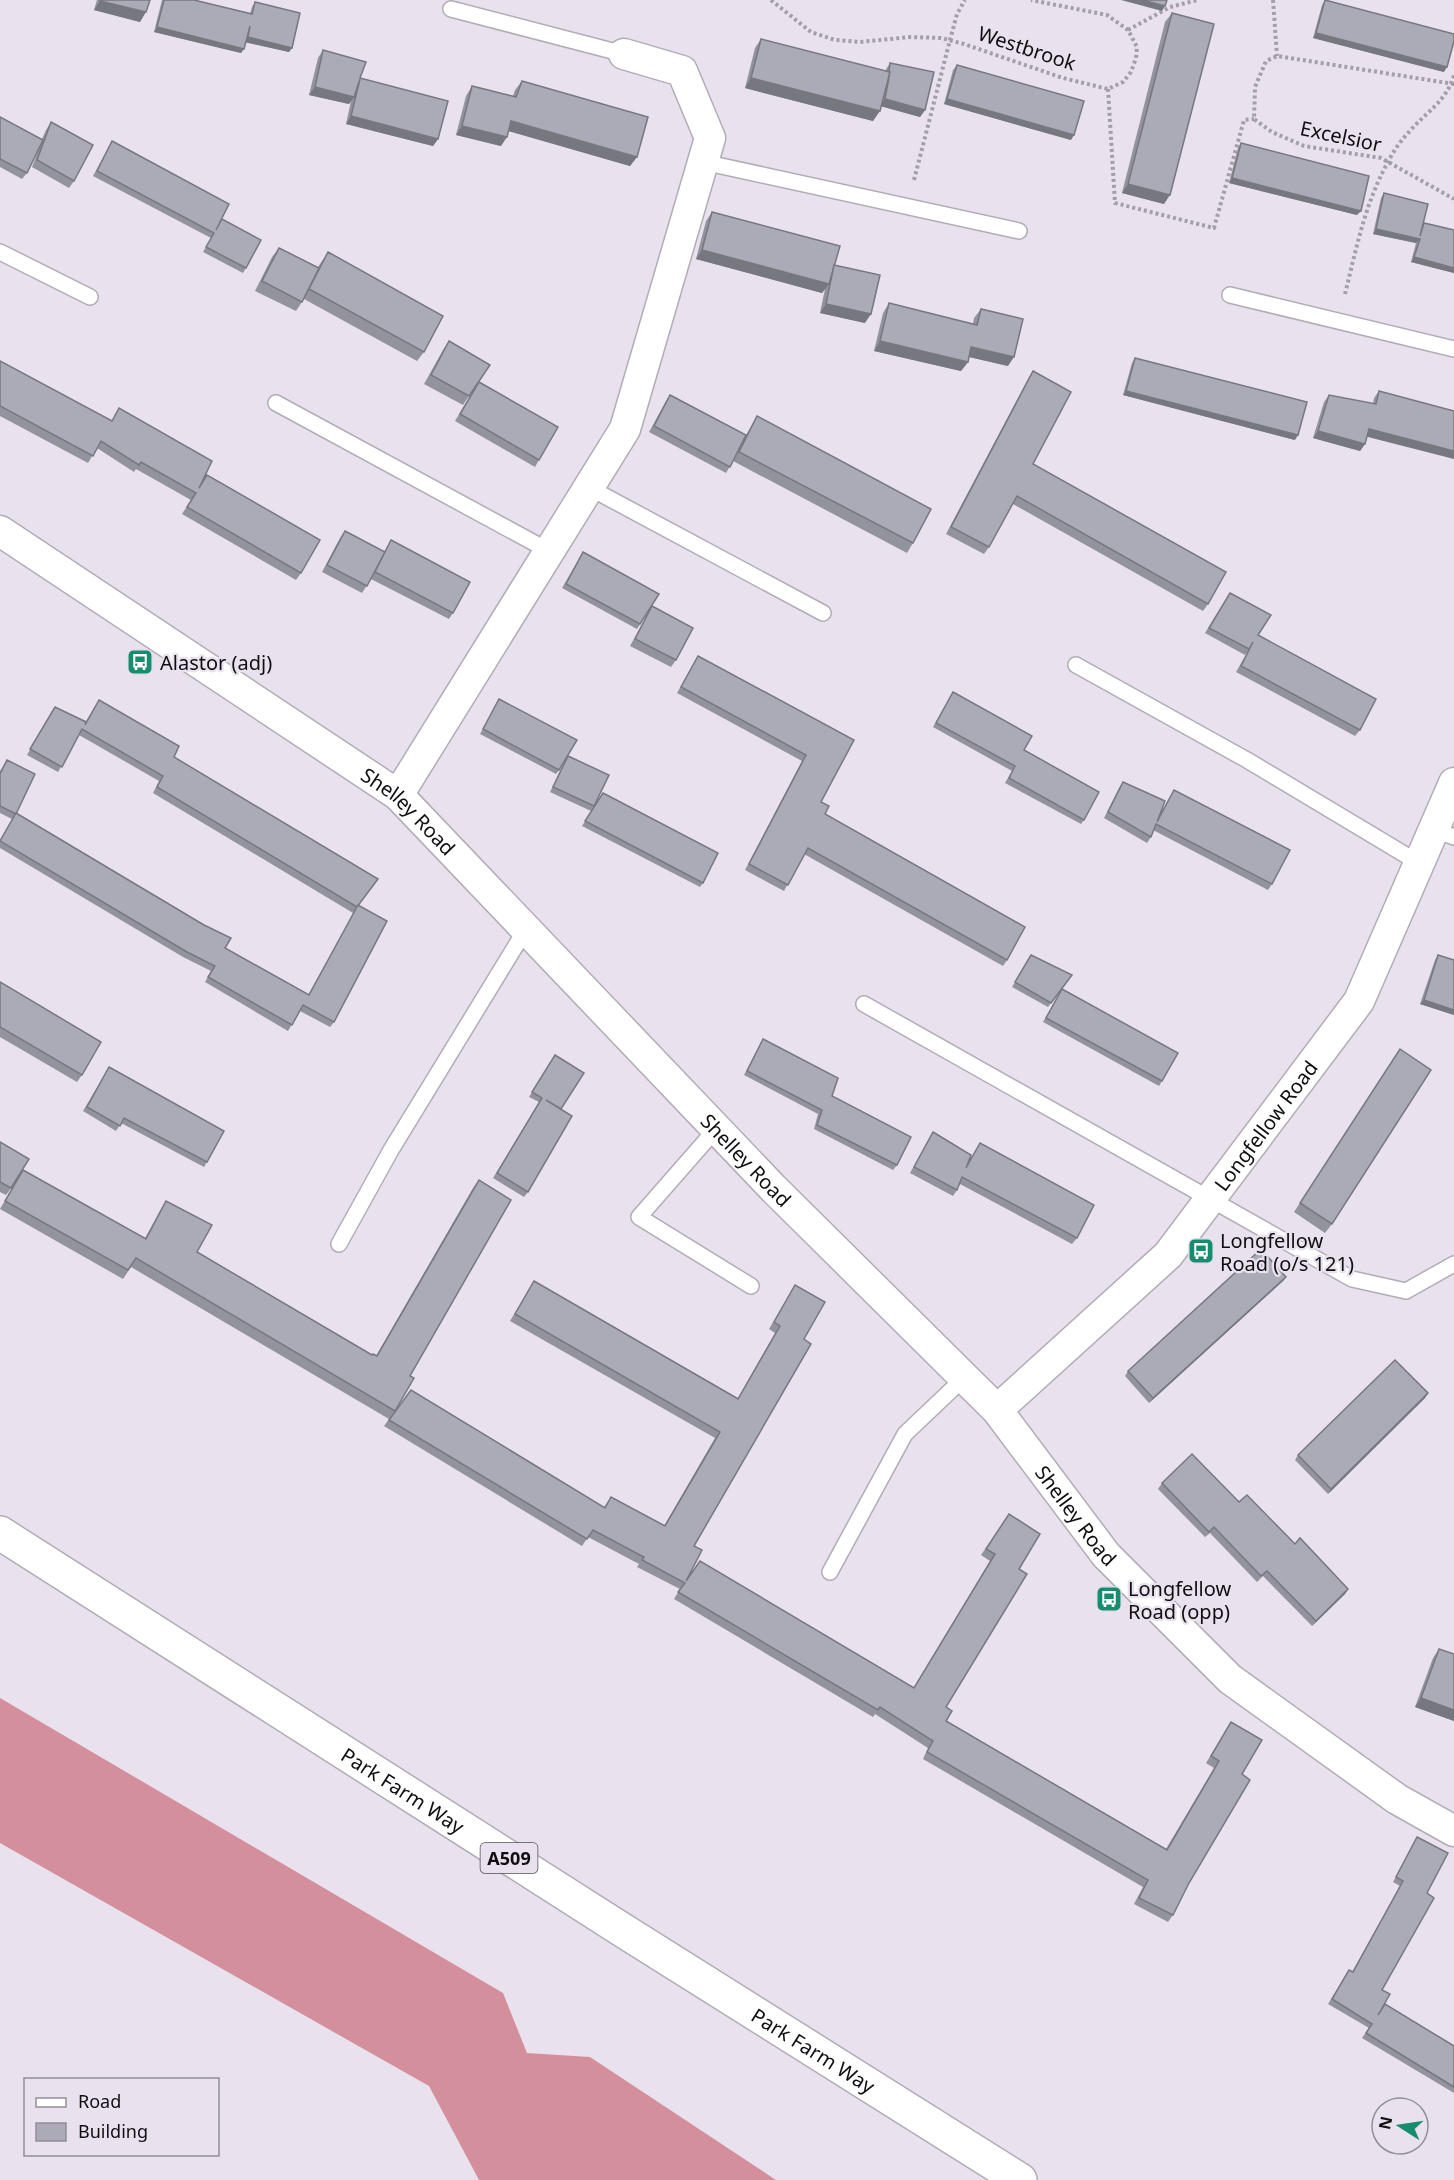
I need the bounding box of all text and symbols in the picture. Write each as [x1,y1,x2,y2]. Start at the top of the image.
street label: Westbrook [975,20,1080,77]
street label: Excelsior [1298,114,1384,158]
bus stop icon: Alastor (adj) [125,647,155,677]
place label: Alastor (adj) [160,649,272,676]
street label: Shelley Road [356,761,462,861]
street label: Longfellow Road [1208,1055,1323,1196]
street label: Shelley Road [695,1107,797,1212]
place label: Longfellow Road (o/s 121) [1220,1227,1354,1277]
bus stop icon: Longfellow Road (o/s 121) [1186,1236,1216,1266]
street label: Shelley Road [1030,1460,1123,1572]
place label: Longfellow Road (opp) [1128,1575,1231,1625]
bus stop icon: Longfellow Road (opp) [1094,1584,1124,1614]
street label: Park Farm Way [336,1741,470,1840]
road number: A509 [480,1843,538,1873]
street label: Park Farm Way [747,2001,881,2100]
legend [24,2078,219,2156]
text: Road [78,2089,121,2113]
north arrow [1370,2096,1430,2156]
text: N [1373,2114,1397,2132]
text: Building [78,2119,148,2143]

